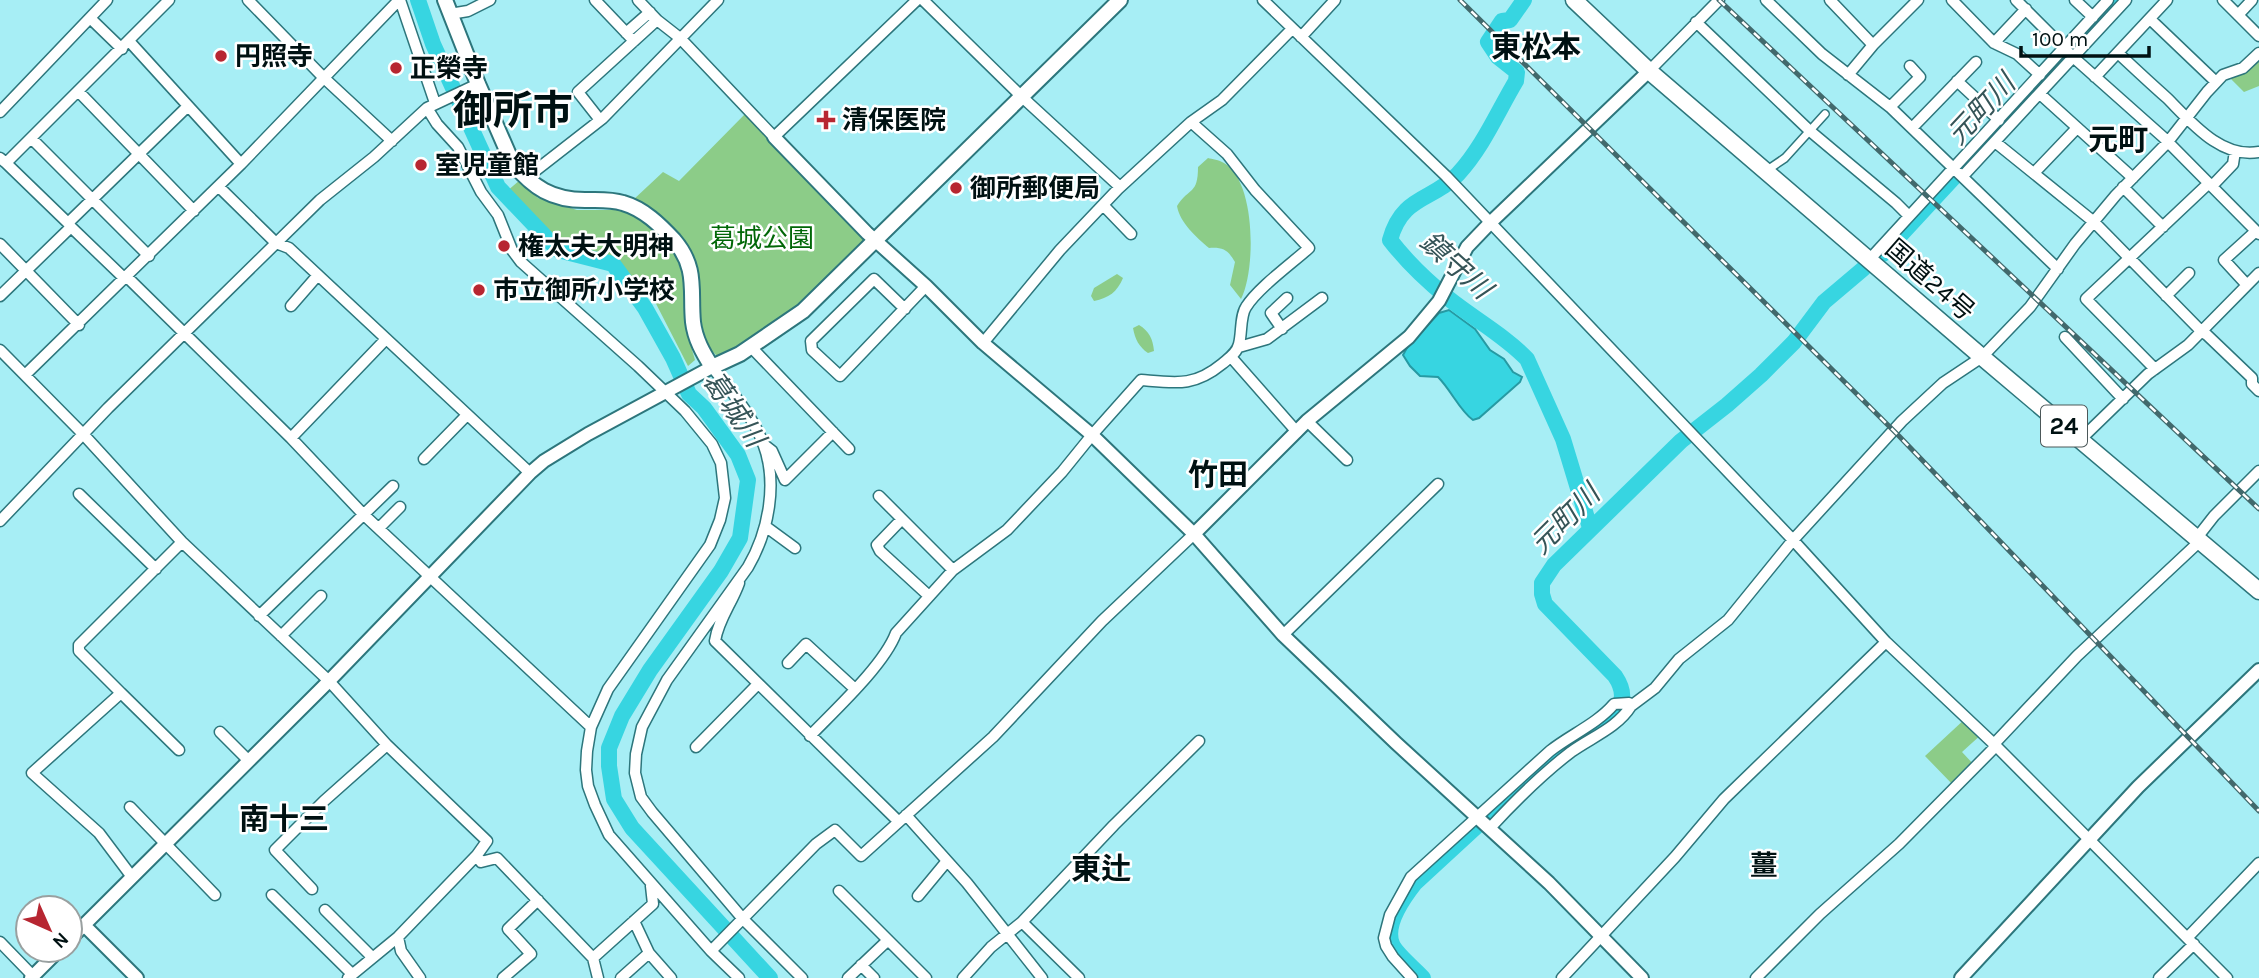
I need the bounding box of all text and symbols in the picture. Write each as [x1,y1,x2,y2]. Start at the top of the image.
scale bar [2021,14,2149,58]
text: 100 m [2032,27,2089,51]
district label: 東松本 [1491,29,1581,65]
place label: 円照寺 [235,41,313,72]
marker: 円照寺 [213,48,229,64]
place label: 正榮寺 [410,53,488,84]
marker: 正榮寺 [388,60,404,76]
water label: 元町川 [1940,65,2024,151]
district label: 御所市 [453,87,573,134]
place label: 清保医院 [842,105,946,136]
marker: 清保医院 [816,110,836,130]
district label: 元町 [2088,122,2148,158]
place label: 室児童館 [435,150,539,181]
marker: 室児童館 [413,157,429,173]
place label: 御所郵便局 [970,173,1100,204]
marker: 御所郵便局 [948,180,964,196]
park label: 葛城公園 [710,223,814,254]
water label: 鎮守川 [1414,225,1500,307]
place label: 権太夫大明神 [518,231,674,262]
street label: 国道24号 [1879,233,1981,327]
marker: 権太夫大明神 [496,238,512,254]
place label: 市立御所小学校 [493,275,675,306]
marker: 市立御所小学校 [471,282,487,298]
water label: 葛城川 [696,365,773,455]
road number: 24 [2041,405,2087,446]
district label: 竹田 [1188,457,1248,493]
water label: 元町川 [1524,476,1608,560]
district label: 南十三 [239,801,329,837]
district label: 薑 [1750,849,1778,882]
district label: 東辻 [1071,851,1131,887]
north arrow [14,894,84,964]
text: N [48,928,73,953]

